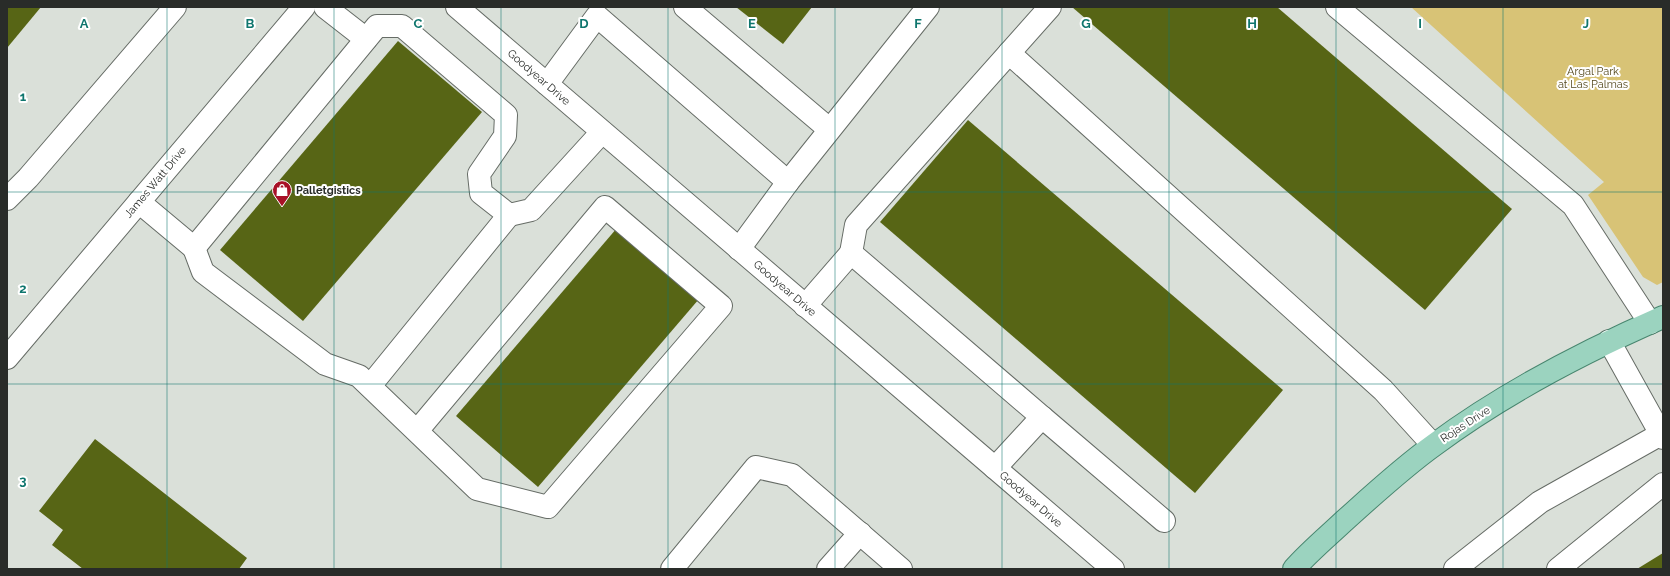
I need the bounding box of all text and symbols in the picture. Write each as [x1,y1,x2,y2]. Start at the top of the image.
text: A [80,16,89,31]
text: B [246,16,255,31]
text: C [414,16,423,31]
text: D [579,16,589,31]
text: E [748,16,756,31]
text: F [914,16,922,31]
text: G [1081,16,1091,31]
text: H [1247,16,1257,31]
text: I [1418,16,1422,31]
text: J [1583,16,1589,31]
street label: Goodyear Drive [505,47,573,108]
park label: Argal Park at Las Palmas [1558,65,1628,91]
text: 1 [20,89,27,104]
street label: James Watt Drive [122,144,189,221]
shop icon: Palletgistics [271,179,293,207]
place label: Palletgistics [296,184,361,197]
street label: Goodyear Drive [751,258,819,319]
text: 2 [19,281,27,296]
street label: Rojas Drive [1438,403,1493,445]
street label: Goodyear Drive [997,469,1065,530]
text: 3 [19,473,27,488]

